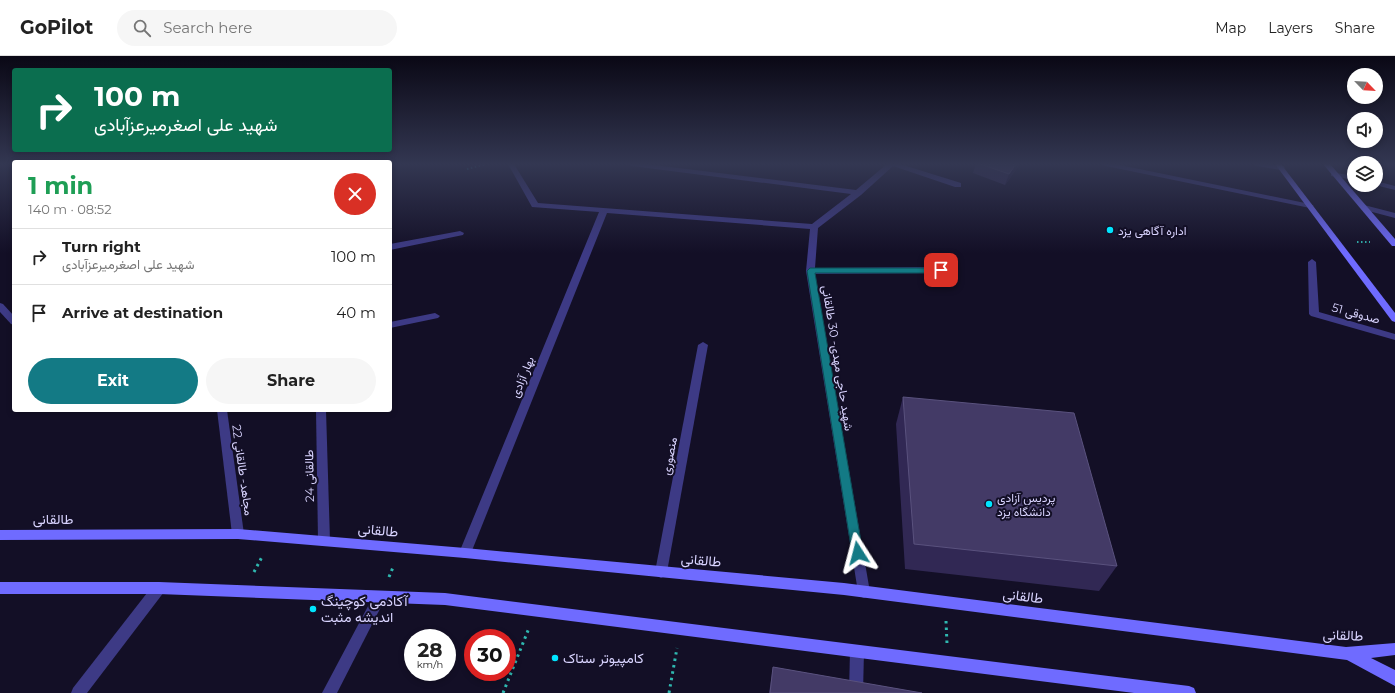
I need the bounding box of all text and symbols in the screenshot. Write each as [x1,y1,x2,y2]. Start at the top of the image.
search box [117,10,397,46]
text: GoPilot [20,16,93,39]
icon: search [131,17,153,39]
text: Search here [163,18,252,37]
text: Map [1215,19,1246,37]
text: Layers [1268,19,1313,37]
text: Share [1335,19,1375,37]
north arrow [1347,68,1383,104]
map controls [1347,68,1383,192]
text: 100 m [94,79,180,113]
icon: right [28,84,80,136]
button: sound [1347,112,1383,148]
text: شهید علی اصغرمیرعزآبادی [94,114,277,136]
button: layers [1347,156,1383,192]
text: 1 min [28,171,93,200]
button: close [334,173,376,215]
text: 140 m · 08:52 [28,201,112,217]
place label: اداره آگاهی یزد [1118,223,1186,239]
marker: اداره آگاهی یزد [1105,225,1115,235]
text: Turn right [62,237,141,256]
icon: right [28,246,50,268]
text: 100 m [331,247,376,266]
pin [924,253,958,287]
text: شهید علی اصغرمیرعزآبادی [62,256,195,272]
icon: arrive [930,259,952,281]
street label: شهید حاجی مهدی- 30 طالقانی [818,284,857,432]
street label: صدوقی 51 [1330,299,1382,328]
icon: arrive [28,302,50,324]
text: Arrive at destination [62,303,223,322]
text: 40 m [336,303,376,322]
street label: بهار آزادی [507,354,538,400]
button: Exit [28,358,198,404]
button: Share [206,358,376,404]
street label: مجاهد- طالقانی 22 [228,424,257,517]
street label: منصوری [658,436,681,477]
street label: طالقانی 24 [301,449,318,502]
place label: پردیس آزادی دانشگاه یزد [997,490,1055,520]
marker: پردیس آزادی دانشگاه یزد [984,499,994,509]
street label: طالقانی [33,510,73,528]
street label: طالقانی [357,519,399,541]
position arrow [837,532,879,574]
street label: طالقانی [680,549,722,571]
street label: طالقانی [1002,585,1044,607]
place label: آکادمی کوچینگ اندیشه مثبت [321,592,409,626]
marker: آکادمی کوچینگ اندیشه مثبت [308,604,318,614]
street label: طالقانی [1322,625,1364,645]
speed limit sign: 30 [464,629,516,681]
text: 28 [418,638,443,662]
place label: کامپیوتر ستاک [563,649,644,668]
marker: کامپیوتر ستاک [550,653,560,663]
text: km/h [417,658,443,671]

